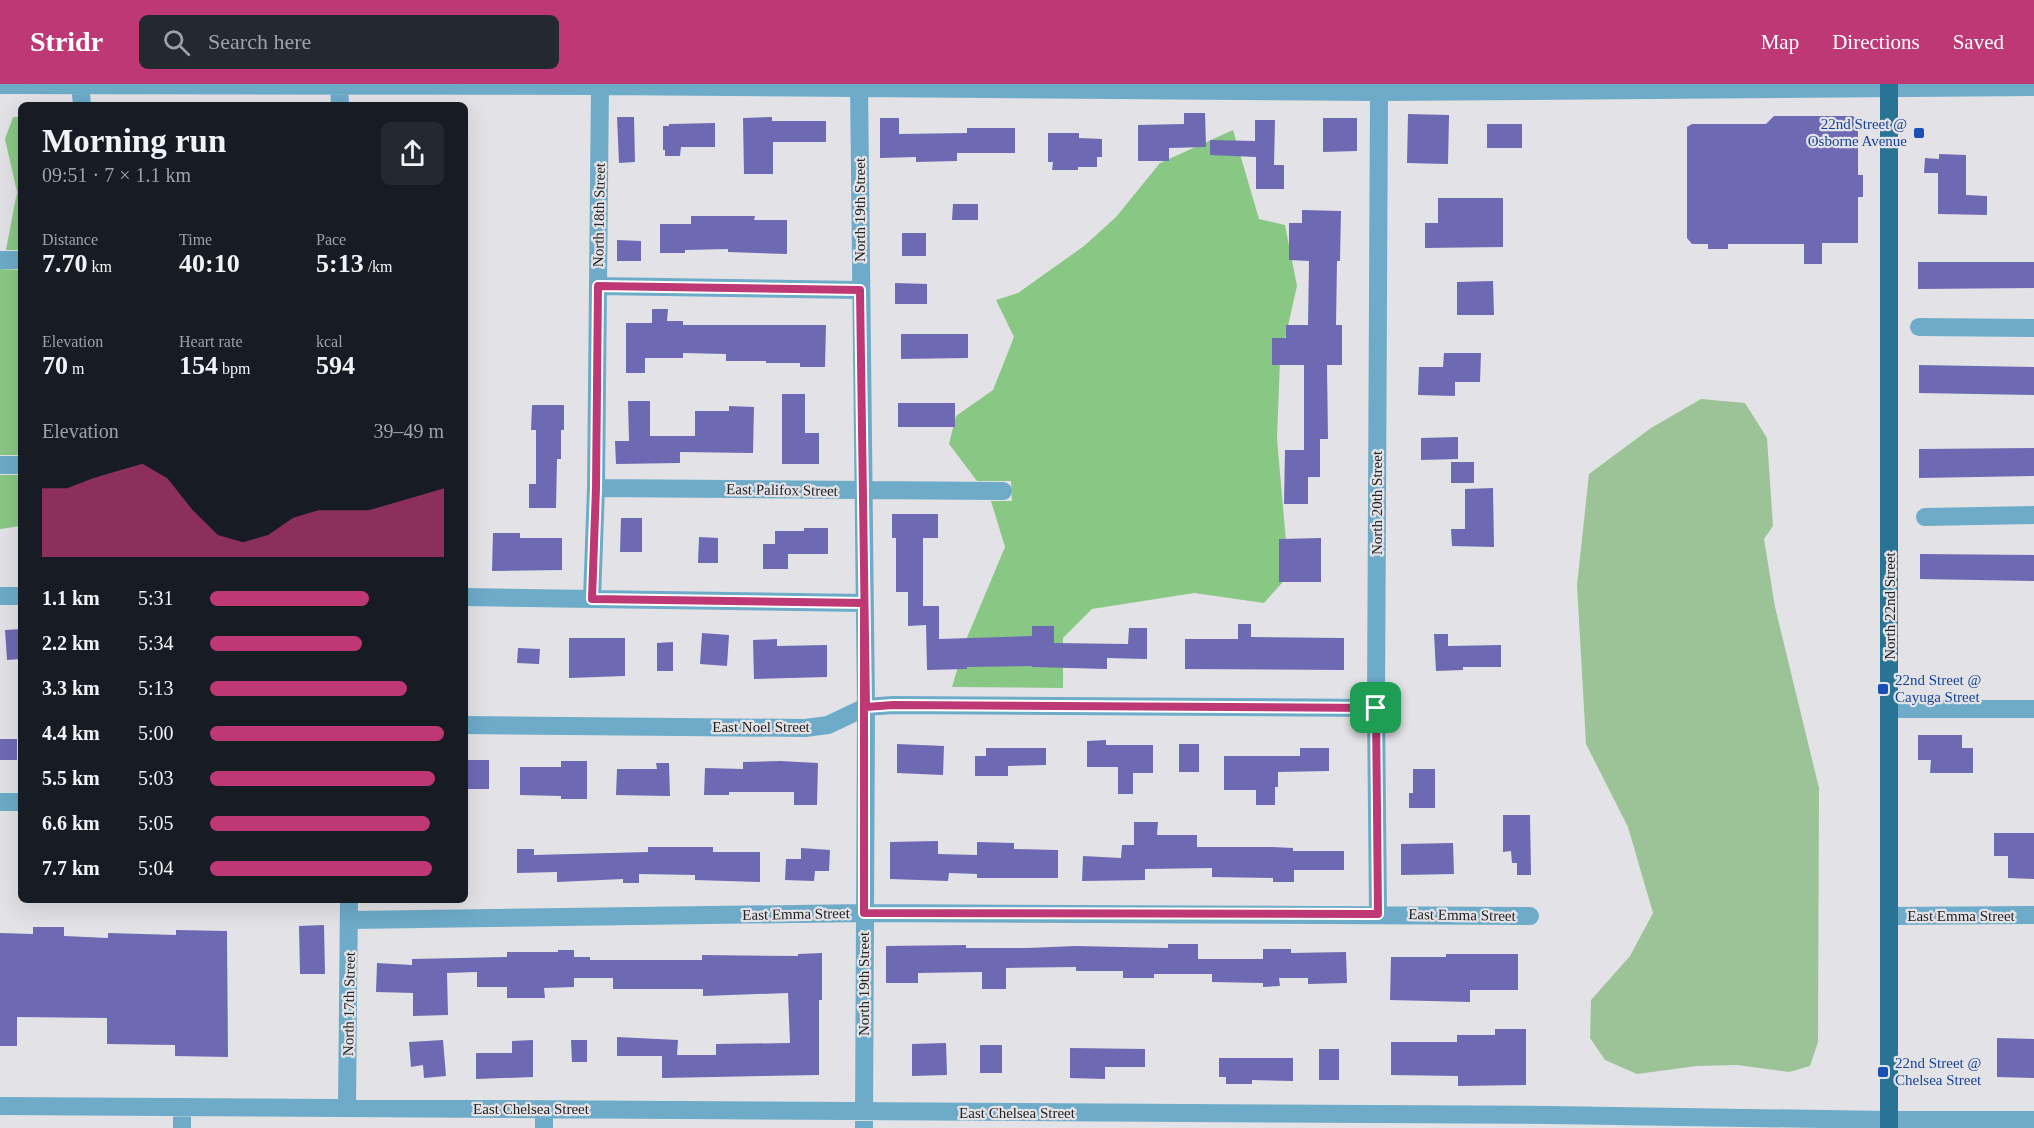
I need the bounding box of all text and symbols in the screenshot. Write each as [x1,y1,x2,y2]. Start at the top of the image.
search box [139,15,559,69]
text: Stridr [30,26,103,57]
icon: search [160,26,193,59]
text: Search here [208,29,311,54]
text: Map [1761,30,1799,54]
text: Directions [1832,30,1920,54]
text: Saved [1953,30,2004,54]
place label: 22nd Street @ Osborne Avenue [1808,116,1907,149]
button: share [381,122,444,185]
text: Morning run [42,123,226,159]
marker: 22nd Street @ Osborne Avenue [1912,126,1926,140]
street label: North 19th Street [852,157,868,262]
street label: North 18th Street [590,162,608,267]
text: 09:51 · 7 × 1.1 km [42,164,191,186]
text: Distance [42,231,98,248]
text: Time [179,231,212,248]
text: Pace [316,231,346,248]
text: 7.70 [42,249,88,278]
text: 40:10 [179,249,240,278]
text: 5:13 [316,249,364,278]
text: km [88,258,112,275]
text: /km [364,258,393,275]
text: Elevation [42,333,103,350]
text: Heart rate [179,333,243,350]
text: kcal [316,333,343,350]
text: 70 [42,351,68,380]
text: 154 [179,351,218,380]
text: 594 [316,351,355,380]
text: m [68,360,84,377]
text: bpm [218,360,250,377]
text: Elevation [42,420,119,442]
text: 39–49 m [373,420,444,442]
street label: North 20th Street [1369,450,1385,555]
street label: East Palifox Street [726,481,839,499]
street label: North 22nd Street [1882,551,1898,660]
text: 1.1 km [42,587,100,609]
text: 5:31 [138,587,174,609]
text: 2.2 km [42,632,100,654]
text: 5:34 [138,632,174,654]
place label: 22nd Street @ Cayuga Street [1895,672,1981,705]
text: 3.3 km [42,677,100,699]
text: 5:13 [138,677,174,699]
pin [1350,682,1401,733]
marker: 22nd Street @ Cayuga Street [1876,682,1890,696]
icon: arrive [1359,691,1392,724]
street label: East Noel Street [712,719,811,735]
text: 4.4 km [42,722,100,744]
text: 5:00 [138,722,174,744]
text: 5.5 km [42,767,100,789]
text: 5:03 [138,767,174,789]
text: 6.6 km [42,812,100,834]
text: 5:05 [138,812,174,834]
text: 7.7 km [42,857,100,879]
text: 5:04 [138,857,174,879]
street label: East Emma Street [742,905,851,923]
street label: East Emma Street [1408,906,1517,924]
street label: East Emma Street [1907,908,2016,924]
street label: North 19th Street [856,931,872,1036]
street label: North 17th Street [340,951,358,1056]
place label: 22nd Street @ Chelsea Street [1895,1055,1982,1088]
marker: 22nd Street @ Chelsea Street [1876,1065,1890,1079]
street label: East Chelsea Street [473,1101,590,1117]
street label: East Chelsea Street [959,1105,1076,1121]

